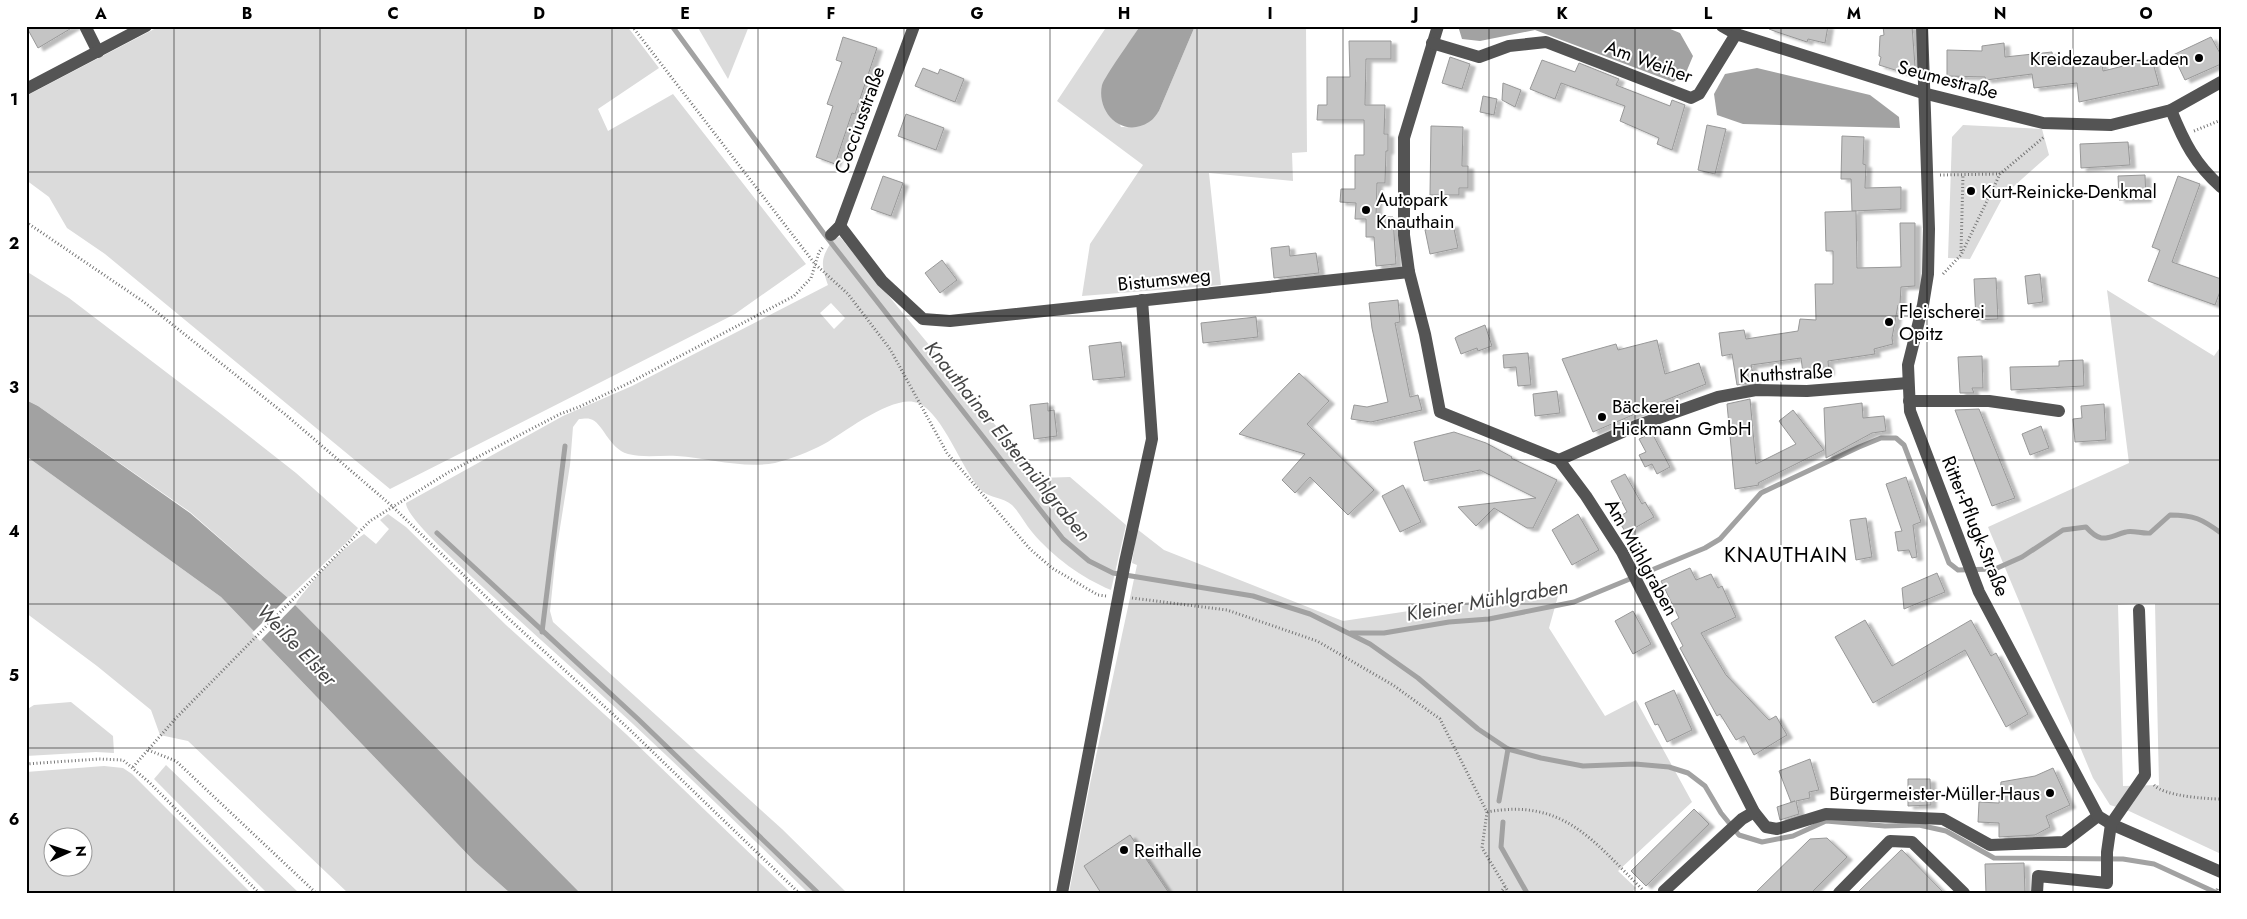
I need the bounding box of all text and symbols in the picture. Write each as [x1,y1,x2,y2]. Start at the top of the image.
text: A [94,2,107,25]
text: B [242,2,252,25]
text: C [387,2,399,25]
text: D [533,2,545,25]
text: E [680,2,690,25]
text: F [827,2,835,25]
text: G [970,2,984,25]
text: H [1118,2,1130,25]
text: I [1267,2,1273,25]
text: J [1410,2,1419,25]
text: K [1556,2,1568,25]
text: L [1704,2,1713,25]
text: M [1847,2,1861,25]
text: N [1994,2,2006,25]
text: O [2139,2,2153,25]
street label: Am Weiher [1601,33,1697,90]
place label: Kreidezauber-Laden [2030,45,2189,72]
marker: Kreidezauber-Laden [2193,52,2205,64]
street label: Seumestraße [1895,53,2001,106]
street label: Cocciusstraße [828,62,891,178]
text: 1 [10,88,18,111]
place label: Kurt-Reinicke-Denkmal [1981,178,2157,205]
marker: Kurt-Reinicke-Denkmal [1965,185,1977,197]
place label: Autopark Knauthain [1376,186,1454,235]
marker: Autopark Knauthain [1360,204,1372,216]
text: 2 [9,232,19,255]
street label: Bistumsweg [1116,261,1212,298]
place label: Fleischerei Opitz [1899,298,1985,347]
marker: Fleischerei Opitz [1883,316,1895,328]
water label: Knauthainer Elstermühlgraben [918,335,1098,548]
street label: Knuthstraße [1739,358,1834,389]
text: 3 [9,376,19,399]
place label: Bäckerei Hickmann GmbH [1612,393,1752,442]
marker: Bäckerei Hickmann GmbH [1596,411,1608,423]
street label: Ritter-Pflugk-Straße [1935,452,2016,601]
street label: Am Mühlgraben [1598,494,1685,621]
text: 4 [8,520,20,543]
district label: KNAUTHAIN [1724,540,1848,570]
water label: Kleiner Mühlgraben [1404,572,1570,629]
water label: Weiße Elster [250,598,344,694]
text: 5 [9,664,19,687]
place label: Bürgermeister-Müller-Haus [1829,780,2040,807]
marker: Bürgermeister-Müller-Haus [2044,787,2056,799]
text: 6 [9,808,19,831]
north arrow [42,826,92,876]
place label: Reithalle [1134,837,1202,864]
marker: Reithalle [1118,844,1130,856]
text: N [71,845,91,857]

